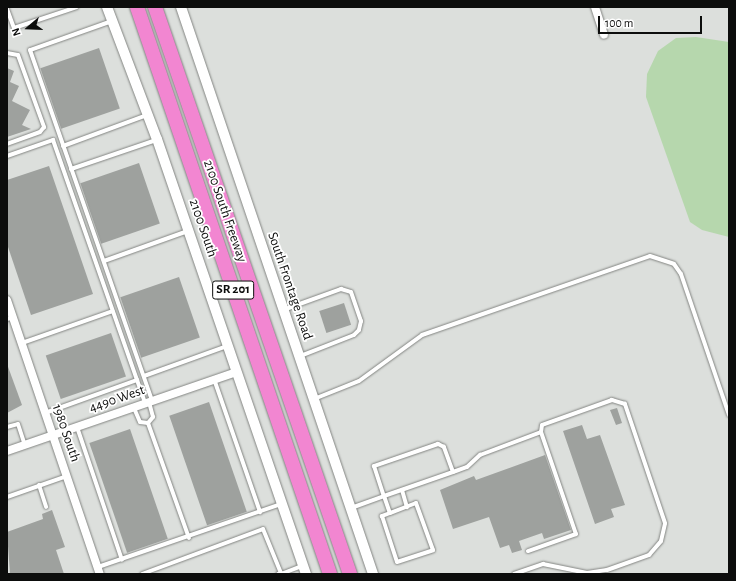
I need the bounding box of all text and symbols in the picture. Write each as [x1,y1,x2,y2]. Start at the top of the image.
north arrow [8,8,48,48]
scale bar [600,8,704,34]
text: 100 m [605,17,633,29]
text: N [10,27,23,37]
street label: 2100 South Freeway [200,158,250,264]
street label: 2100 South [185,197,221,259]
street label: South Frontage Road [264,230,316,342]
road number: SR 201 [212,279,254,301]
street label: 4490 West [87,382,147,416]
street label: 1980 South [48,402,84,464]

